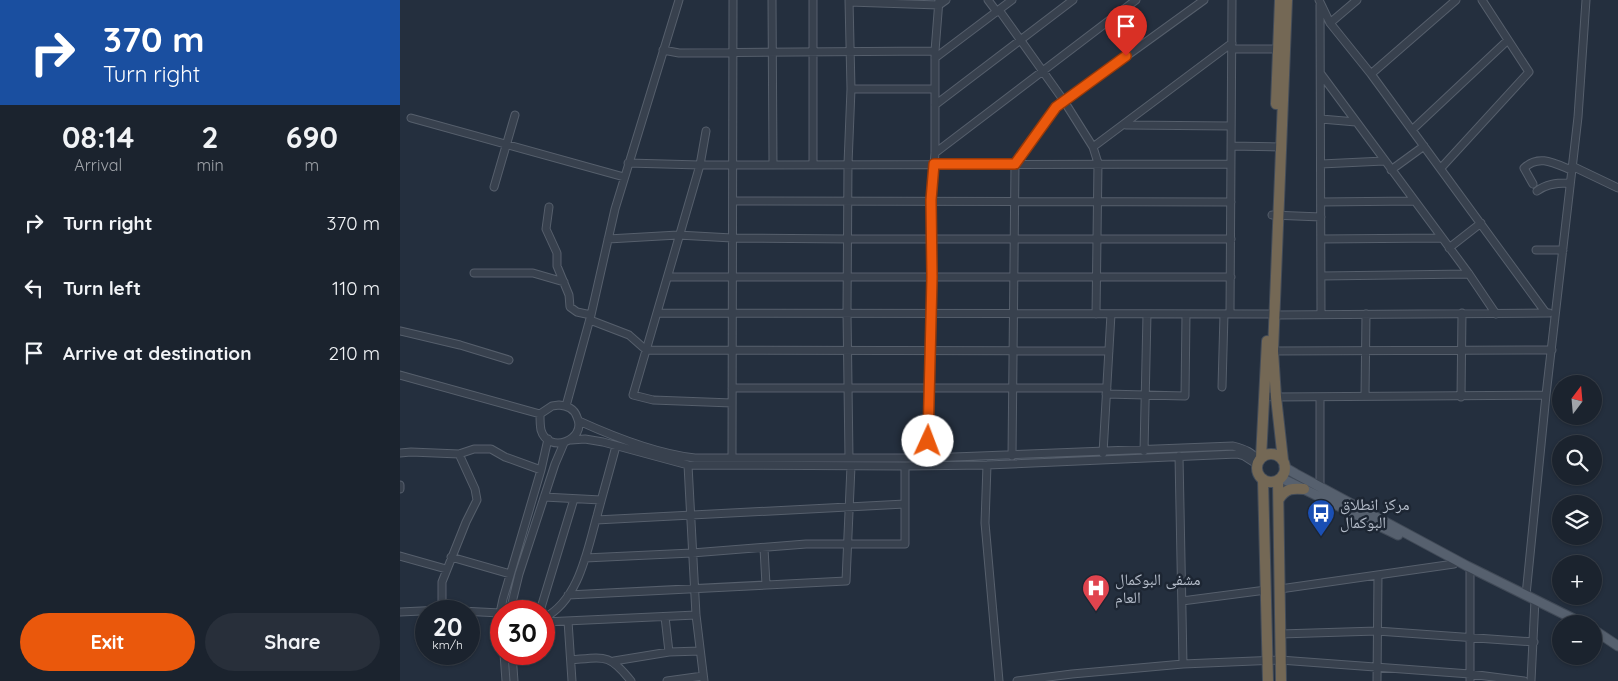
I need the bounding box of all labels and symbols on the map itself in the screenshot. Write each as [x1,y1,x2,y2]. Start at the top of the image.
pin [1105,5,1147,56]
north arrow [1552,375,1602,425]
position arrow [901,414,953,466]
place label: مركز انطلاق البوكمال [1340,494,1410,533]
bus stop icon: مركز انطلاق البوكمال [1306,498,1336,537]
place label: مشفى البوكمال العام [1115,569,1201,608]
hospital icon: مشفى البوكمال العام [1081,573,1111,612]
speed limit sign: 30 [490,600,555,665]

